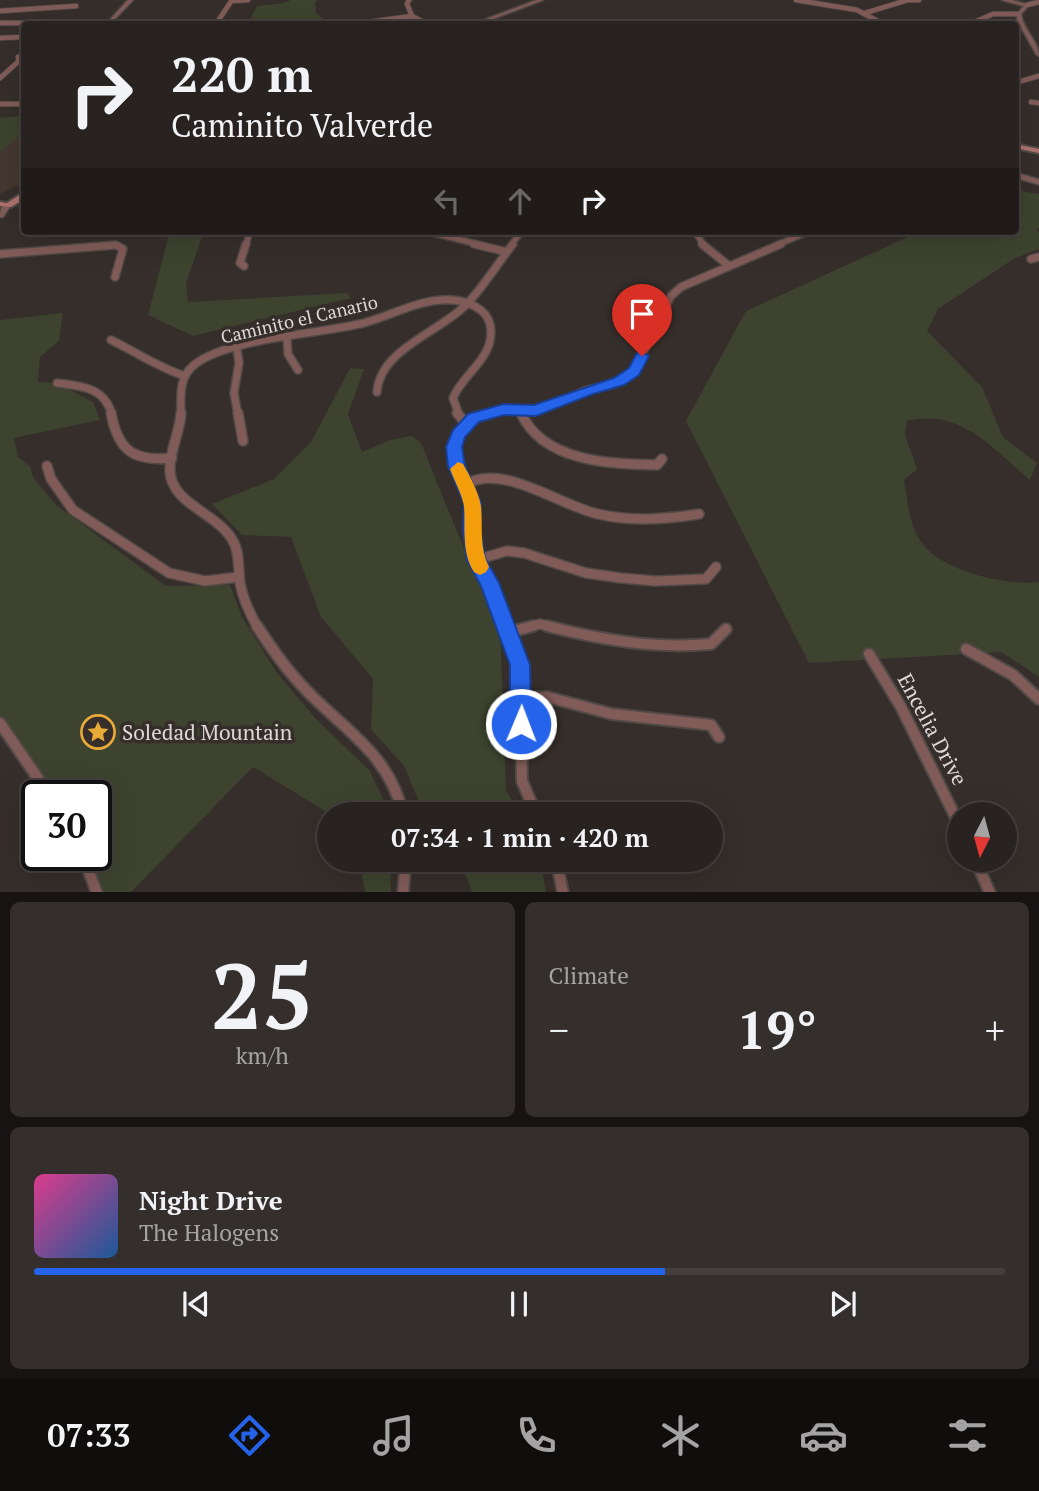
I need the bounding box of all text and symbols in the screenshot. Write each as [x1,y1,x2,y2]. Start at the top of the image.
text: 220 m [171,41,313,106]
icon: right [56,49,147,140]
text: Caminito Valverde [171,104,433,146]
icon: left [428,182,466,220]
icon: ahead [501,182,539,220]
icon: right [574,182,612,220]
pin [612,284,672,356]
street label: Caminito el Canario [218,289,380,349]
icon: arrive [623,295,661,333]
street label: Encelia Drive [892,668,974,790]
position arrow [484,687,558,761]
place icon: Soledad Mountain [79,713,117,751]
place label: Soledad Mountain [122,718,293,746]
speed limit sign: 30 [21,780,112,871]
north arrow [947,802,1017,872]
map controls [947,802,1017,872]
text: 07:34 · 1 min · 420 m [391,820,649,854]
text: 25 [211,934,314,1055]
text: Climate [549,960,629,991]
text: 19° [737,995,817,1064]
text: − [549,1005,569,1055]
text: + [985,1005,1005,1055]
text: km/h [236,1040,289,1071]
text: Night Drive [139,1183,283,1217]
text: The Halogens [139,1217,279,1248]
icon: previous [177,1285,215,1323]
icon: pause [500,1285,538,1323]
icon: next [824,1285,862,1323]
icon: directions [225,1411,274,1460]
icon: music [369,1411,418,1460]
icon: phone [512,1411,561,1460]
icon: climate [656,1411,705,1460]
icon: car [799,1411,848,1460]
icon: filters [943,1411,992,1460]
text: 07:33 [47,1414,131,1456]

